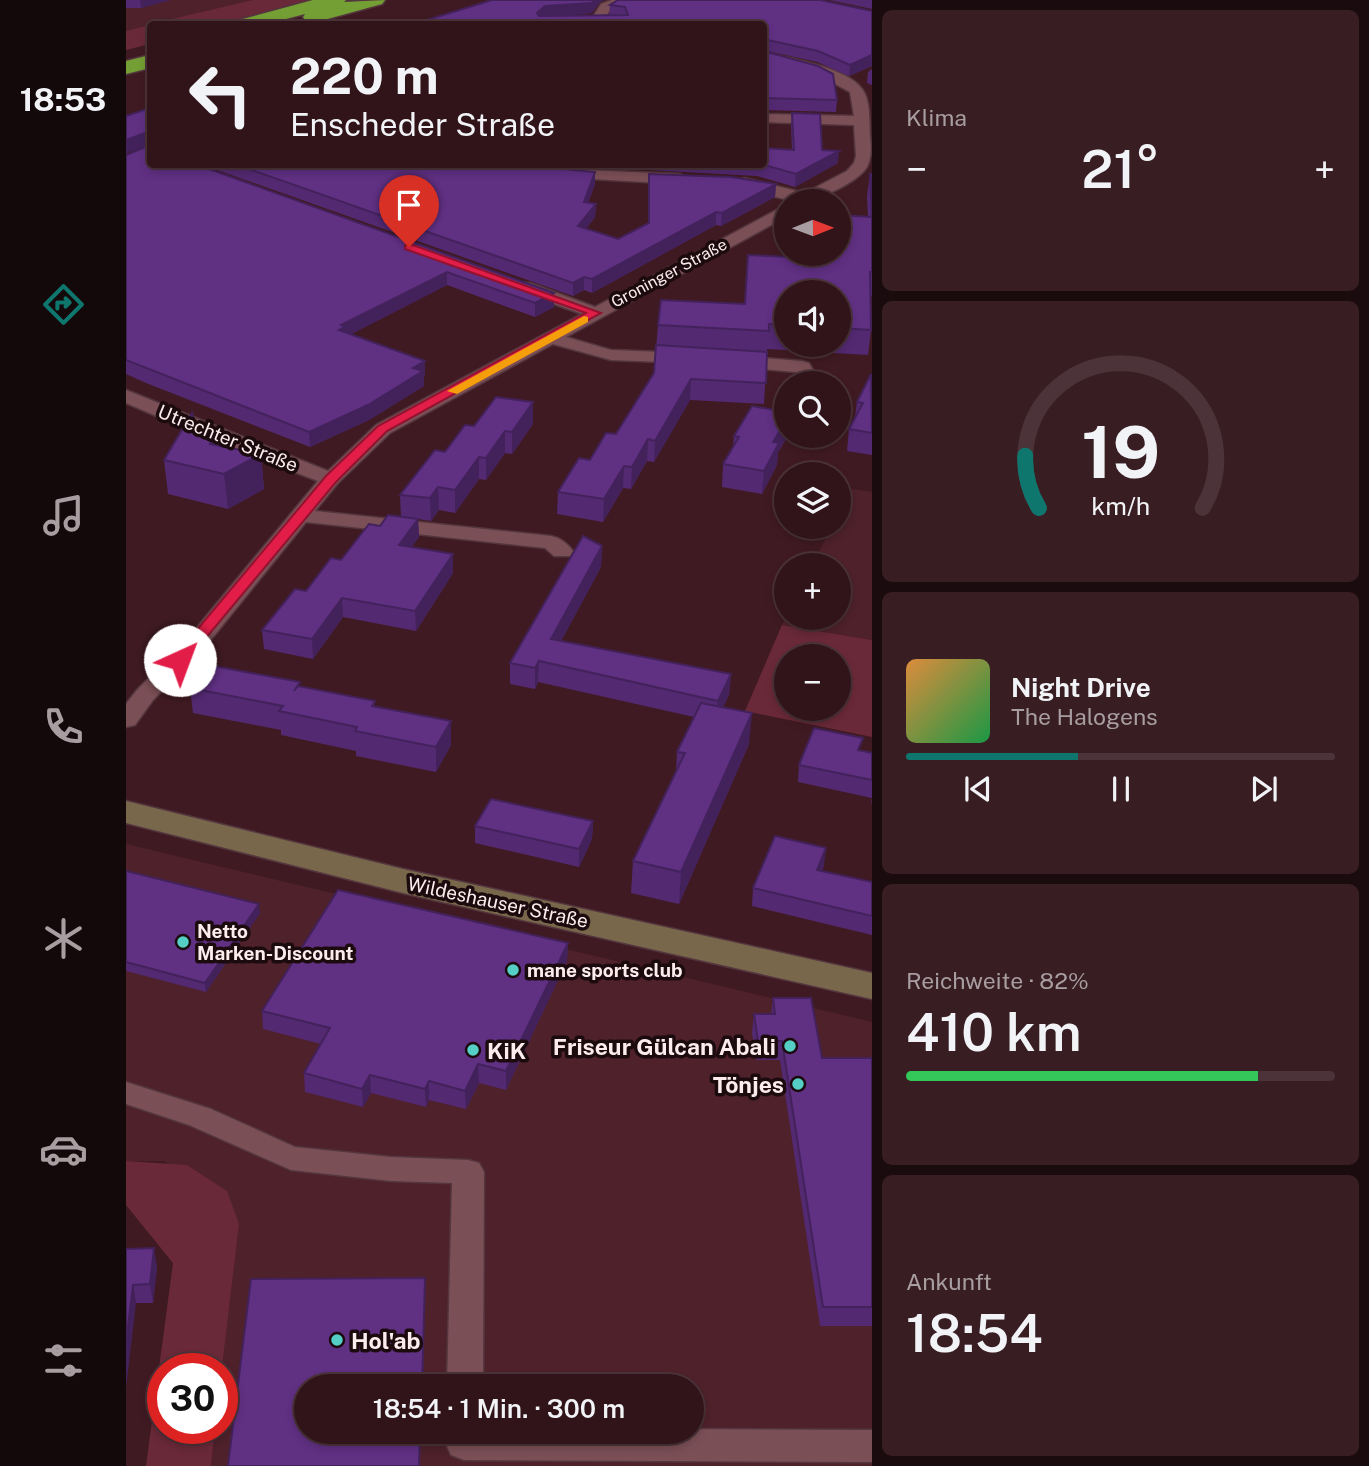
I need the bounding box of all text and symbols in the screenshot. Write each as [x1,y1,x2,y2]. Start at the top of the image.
text: 220 m [290,47,439,105]
icon: left [175,49,266,140]
text: 18:53 [20,81,106,118]
text: Klima [906,104,967,131]
text: Enscheder Straße [290,106,555,143]
text: 21° [1081,139,1160,200]
text: − [906,147,927,192]
text: + [1314,147,1335,192]
pin [379,175,439,247]
icon: arrive [390,186,428,224]
north arrow [774,189,850,266]
map controls [774,189,851,721]
street label: Groninger Straße [608,234,730,312]
icon: directions [39,280,88,329]
button: sound [774,280,851,357]
button: search [774,371,851,448]
street label: Utrechter Straße [155,400,301,476]
text: 19 [1081,409,1160,494]
button: layers [774,462,851,539]
icon: music [39,491,88,540]
text: km/h [1091,491,1150,521]
button: + [774,553,851,630]
position arrow [143,623,217,697]
button: − [774,644,851,721]
text: Night Drive [1011,672,1151,703]
icon: phone [39,702,88,751]
text: The Halogens [1011,703,1158,730]
icon: previous [959,770,997,808]
icon: pause [1102,770,1140,808]
icon: next [1245,770,1283,808]
street label: Wildeshauser Straße [406,872,590,932]
icon: climate [39,914,88,963]
place label: Netto Marken-Discount [197,920,353,964]
marker: Netto Marken-Discount [175,934,191,950]
place label: mane sports club [527,959,683,981]
marker: mane sports club [505,962,521,978]
text: Reichweite · 82% [906,967,1089,994]
text: 410 km [906,1002,1082,1063]
place label: Friseur Gülcan Abali [553,1033,776,1060]
place label: KiK [487,1037,526,1064]
marker: Friseur Gülcan Abali [782,1038,798,1054]
marker: KiK [465,1042,481,1058]
place label: Tönjes [713,1071,784,1098]
marker: Tönjes [790,1076,806,1092]
icon: car [39,1125,88,1174]
text: Ankunft [906,1268,992,1295]
text: 18:54 [906,1303,1043,1364]
place label: Hol'ab [351,1327,421,1354]
marker: Hol'ab [329,1332,345,1348]
icon: filters [39,1336,88,1385]
speed limit sign: 30 [147,1353,238,1444]
text: 18:54 · 1 Min. · 300 m [373,1393,625,1424]

